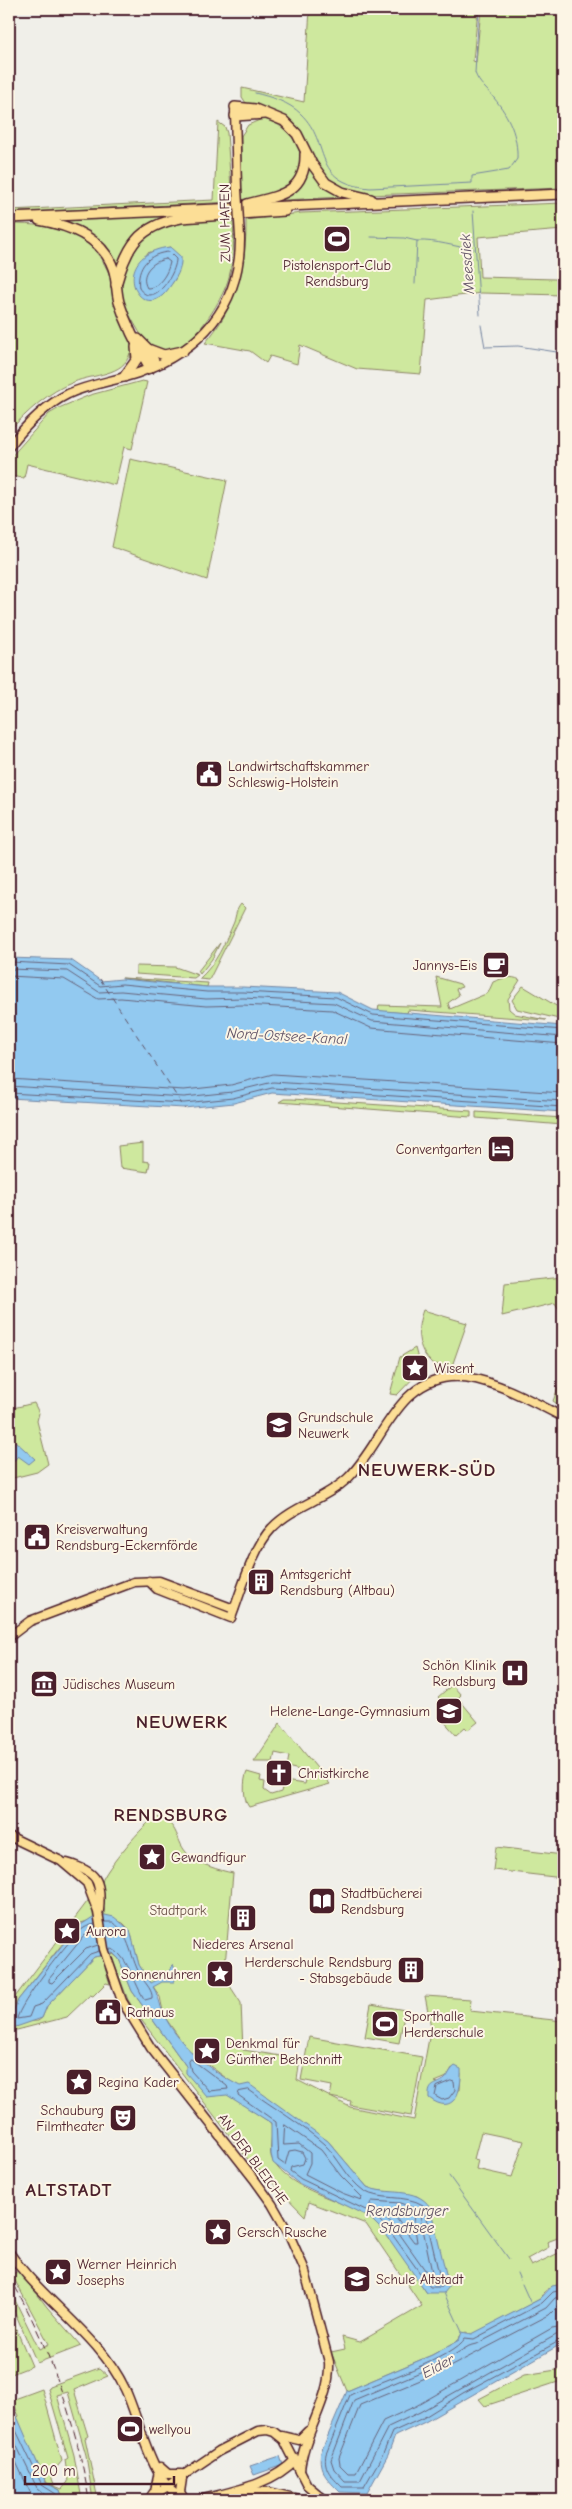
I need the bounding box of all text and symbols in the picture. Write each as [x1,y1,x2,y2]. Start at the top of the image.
street label: ZUM HAFEN [216,184,234,262]
sports icon: Pistolensport-Club Rendsburg [322,224,352,254]
water label: Meesdiek [456,233,478,296]
place label: Pistolensport-Club Rendsburg [283,257,391,290]
place label: Landwirtschaftskammer Schleswig-Holstein [228,758,369,791]
public building icon: Landwirtschaftskammer Schleswig-Holstein [194,759,224,789]
cafe icon: Jannys-Eis [481,950,511,980]
place label: Jannys-Eis [413,957,477,974]
water label: Nord-Ostsee-Kanal [226,1024,349,1048]
hotel icon: Conventgarten [486,1134,516,1164]
place label: Conventgarten [396,1141,482,1158]
place icon: Wisent [400,1353,430,1383]
place label: Wisent [434,1360,475,1377]
place label: Grundschule Neuwerk [298,1409,373,1442]
school or university icon: Grundschule Neuwerk [264,1410,294,1440]
district label: NEUWERK-SÜD [358,1459,496,1481]
place label: Kreisverwaltung Rendsburg-Eckernförde [56,1521,198,1554]
public building icon: Kreisverwaltung Rendsburg-Eckernförde [22,1522,52,1552]
place label: Amtsgericht Rendsburg (Altbau) [280,1566,395,1599]
building icon: Amtsgericht Rendsburg (Altbau) [246,1567,276,1597]
place label: Schön Klinik Rendsburg [422,1657,496,1690]
hospital icon: Schön Klinik Rendsburg [500,1658,530,1688]
museum icon: Jüdisches Museum [29,1669,59,1699]
place label: Jüdisches Museum [63,1676,175,1693]
school or university icon: Helene-Lange-Gymnasium [434,1696,464,1726]
place label: Helene-Lange-Gymnasium [270,1703,430,1720]
district label: NEUWERK [136,1711,228,1733]
church icon: Christkirche [264,1758,294,1788]
place label: Christkirche [298,1765,369,1782]
district label: RENDSBURG [114,1804,228,1826]
place icon: Gewandfigur [137,1842,167,1872]
place label: Gewandfigur [171,1849,246,1866]
place label: Stadtbücherei Rendsburg [341,1885,422,1918]
library icon: Stadtbücherei Rendsburg [307,1886,337,1916]
park label: Stadtpark [150,1902,207,1919]
building icon: Niederes Arsenal [228,1903,258,1933]
place icon: Aurora [52,1916,82,1946]
place label: Aurora [86,1923,127,1940]
place label: Niederes Arsenal [192,1936,294,1953]
place label: Herderschule Rendsburg - Stabsgebäude [244,1954,392,1987]
building icon: Herderschule Rendsburg - Stabsgebäude [396,1955,426,1985]
place icon: Sonnenuhren [205,1959,235,1989]
place label: Sonnenuhren [121,1966,201,1983]
public building icon: Rathaus [93,1997,123,2027]
place label: Rathaus [127,2004,174,2021]
place label: Sporthalle Herderschule [404,2008,484,2041]
sports icon: Sporthalle Herderschule [370,2009,400,2039]
place label: Denkmal für Günther Behschnitt [226,2035,343,2068]
place icon: Denkmal für Günther Behschnitt [192,2036,222,2066]
place icon: Regina Kader [64,2067,94,2097]
place label: Regina Kader [98,2074,179,2091]
place label: Schauburg Filmtheater [36,2102,104,2135]
theatre icon: Schauburg Filmtheater [108,2103,138,2133]
street label: AN DER BLEICHE [214,2110,292,2208]
district label: ALTSTADT [26,2179,112,2201]
water label: Rendsburger Stadtsee [366,2202,449,2237]
place icon: Gersch Rusche [203,2217,233,2247]
place label: Gersch Rusche [237,2224,327,2241]
place label: Werner Heinrich Josephs [77,2256,177,2289]
place icon: Werner Heinrich Josephs [43,2257,73,2287]
school or university icon: Schule Altstadt [342,2264,372,2294]
place label: Schule Altstadt [376,2271,464,2288]
water label: Eider [419,2350,458,2382]
sports icon: wellyou [115,2414,145,2444]
place label: wellyou [149,2421,191,2438]
scale bar [25,2454,174,2486]
text: 200 m [32,2462,76,2480]

